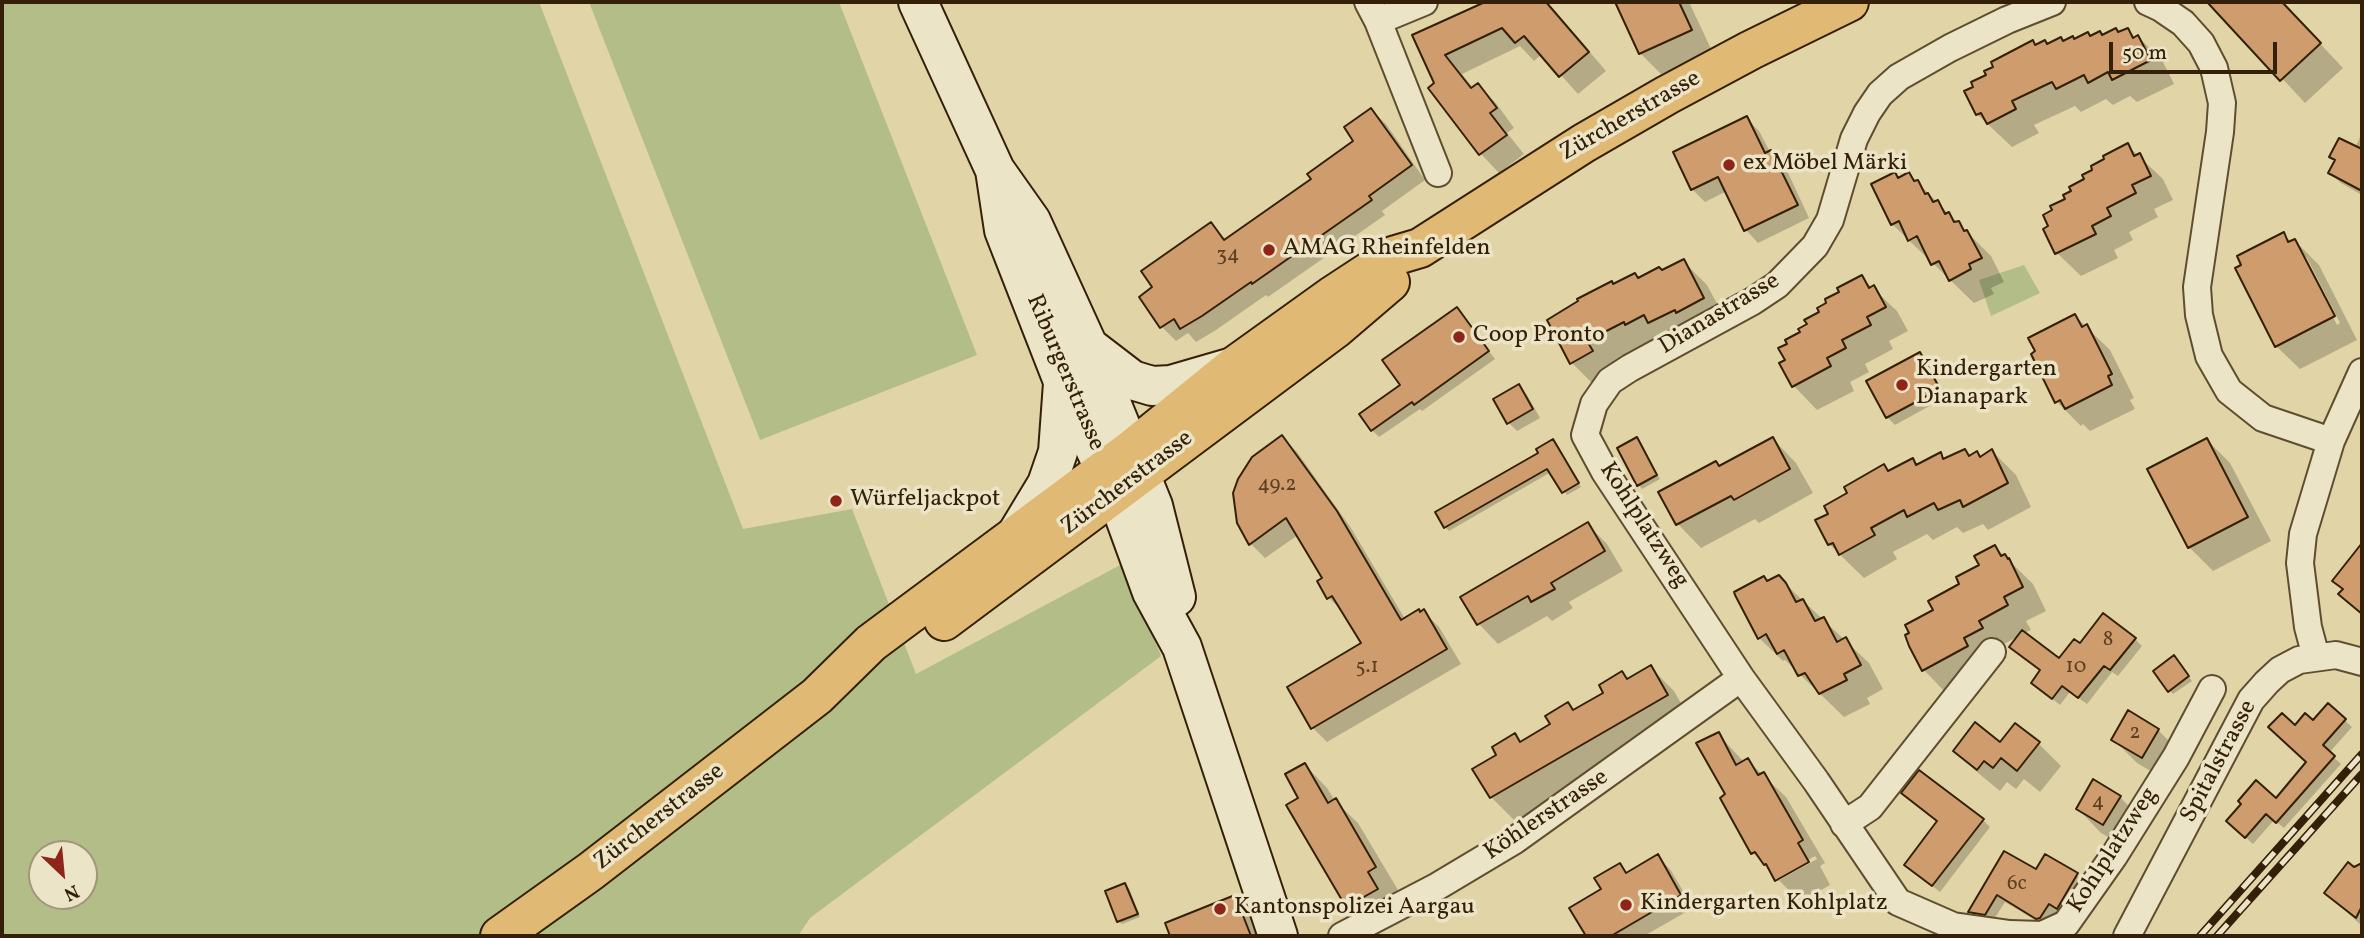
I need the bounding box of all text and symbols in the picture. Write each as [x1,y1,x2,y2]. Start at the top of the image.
scale bar [2112,28,2280,72]
text: 50 m [2122,39,2167,68]
street label: Zürcherstrasse [1556,65,1706,169]
place label: ex Möbel Märki [1743,151,1907,179]
marker: ex Möbel Märki [1721,157,1737,173]
place label: AMAG Rheinfelden [1283,236,1491,264]
marker: AMAG Rheinfelden [1261,242,1277,258]
house number: 34 [1216,243,1240,269]
street label: Dianastrasse [1654,268,1786,362]
street label: Riburgerstrasse [1018,291,1110,455]
place label: Coop Pronto [1473,323,1605,351]
marker: Coop Pronto [1451,329,1467,345]
place label: Kindergarten Dianapark [1916,357,2057,413]
marker: Kindergarten Dianapark [1894,377,1910,393]
street label: Zürcherstrasse [1057,425,1199,543]
street label: Kohlplatzweg [1592,458,1694,594]
house number: 49.2 [1257,473,1297,499]
place label: Würfeljackpot [850,487,1000,515]
marker: Würfeljackpot [828,493,844,509]
house number: 8 [2103,628,2113,654]
house number: 5.1 [1355,655,1379,681]
house number: 10 [2066,655,2086,681]
street label: Spitalstrasse [2176,696,2264,828]
house number: 2 [2129,721,2141,747]
street label: Zürcherstrasse [589,758,731,878]
street label: Köhlerstrasse [1480,764,1614,868]
street label: Kohlplatzweg [2063,783,2165,919]
house number: 4 [2092,790,2104,816]
north arrow [28,840,98,910]
house number: 6c [2007,872,2027,898]
text: N [59,877,83,907]
place label: Kindergarten Kohlplatz [1640,891,1888,919]
place label: Kantonspolizei Aargau [1234,895,1475,923]
marker: Kindergarten Kohlplatz [1618,897,1634,913]
marker: Kantonspolizei Aargau [1212,901,1228,917]

